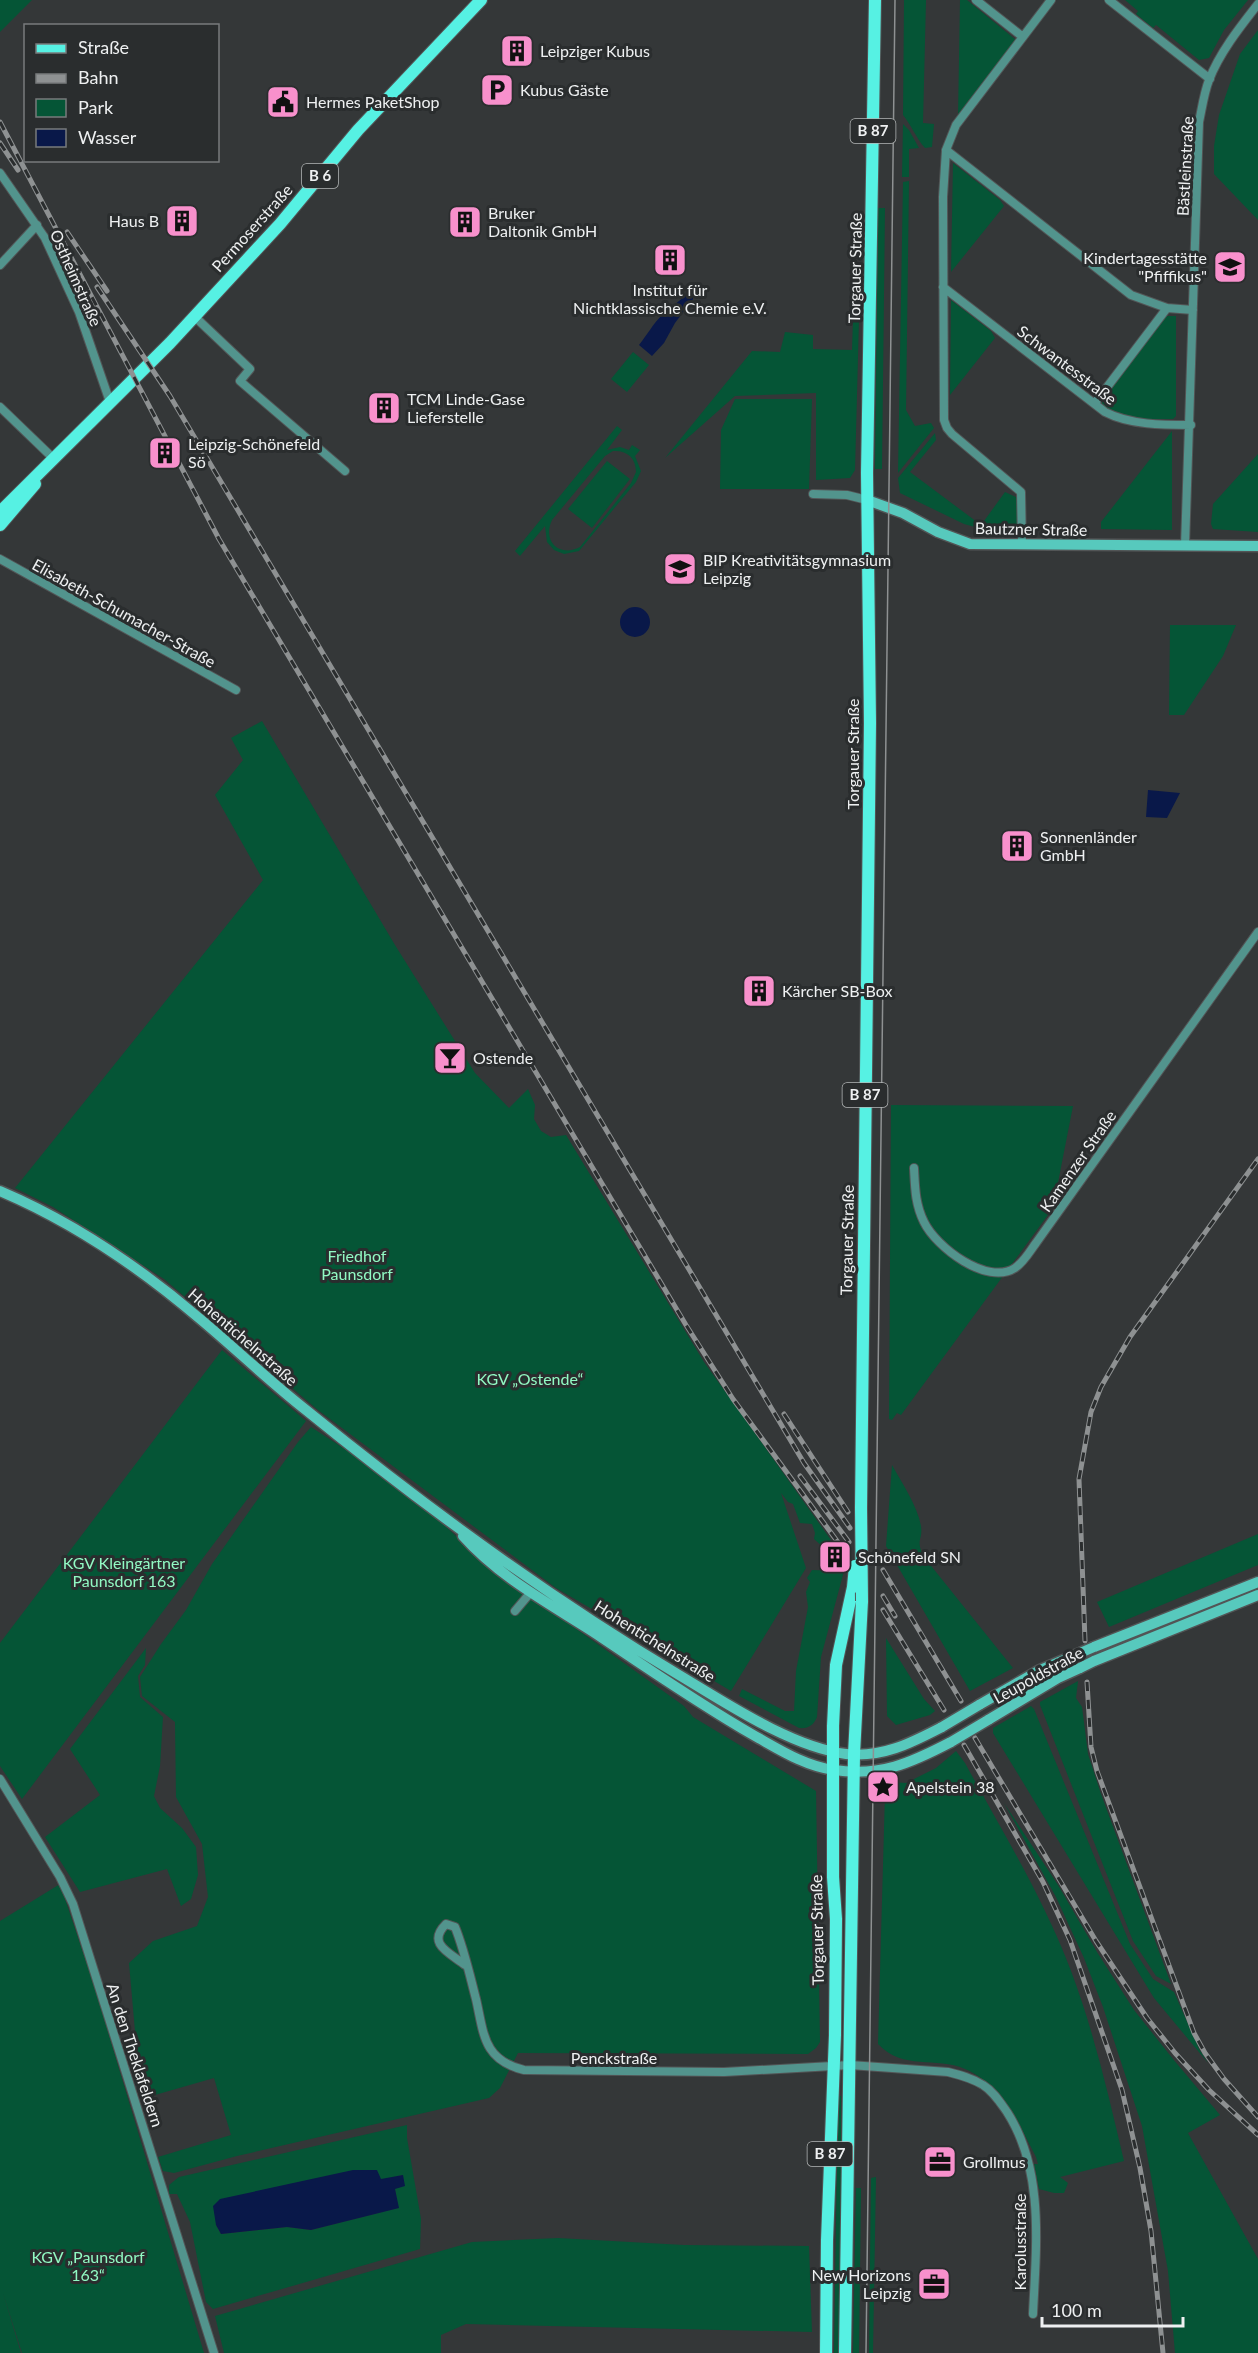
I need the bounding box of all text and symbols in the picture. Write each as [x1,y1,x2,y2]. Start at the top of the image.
legend [24,24,219,162]
building icon: Leipziger Kubus [499,33,535,69]
text: Straße [78,36,129,58]
place label: Leipziger Kubus [540,41,650,60]
text: Bahn [78,66,119,88]
parking icon: Kubus Gäste [479,72,515,108]
place label: Kubus Gäste [520,80,609,99]
public building icon: Hermes PaketShop [265,84,301,120]
place label: Hermes PaketShop [306,92,440,111]
text: Park [78,96,114,118]
street label: Bästleinstraße [1172,116,1197,216]
road number: B 87 [850,119,896,143]
text: Wasser [78,126,137,148]
road number: B 6 [302,164,338,188]
street label: Permoserstraße [207,180,296,275]
building icon: Haus B [164,203,200,239]
place label: Bruker Daltonik GmbH [488,203,597,240]
building icon: Bruker Daltonik GmbH [447,204,483,240]
place label: Haus B [109,211,159,230]
street label: Torgauer Straße [844,212,865,324]
street label: Ostheimstraße [47,227,106,329]
building icon: Institut für Nichtklassische Chemie e.V. [652,242,688,278]
place label: Kindertagesstätte "Pfiffikus" [1083,248,1207,285]
school or university icon: Kindertagesstätte "Pfiffikus" [1212,249,1248,285]
place label: Institut für Nichtklassische Chemie e.V. [573,280,767,317]
street label: Schwantesstraße [1014,321,1121,408]
place label: TCM Linde-Gase Lieferstelle [407,389,525,426]
building icon: TCM Linde-Gase Lieferstelle [366,390,402,426]
place label: Leipzig-Schönefeld Sö [188,434,320,471]
building icon: Leipzig-Schönefeld Sö [147,435,183,471]
street label: Bautzner Straße [975,518,1087,539]
place label: BIP Kreativitätsgymnasium Leipzig [703,550,891,587]
school or university icon: BIP Kreativitätsgymnasium Leipzig [662,551,698,587]
street label: Elisabeth-Schumacher-Straße [29,554,219,671]
street label: Torgauer Straße [843,699,862,809]
place label: Sonnenländer GmbH [1040,827,1137,864]
building icon: Sonnenländer GmbH [999,828,1035,864]
building icon: Kärcher SB-Box [741,973,777,1009]
place label: Kärcher SB-Box [782,981,893,1000]
bar icon: Ostende [432,1040,468,1076]
place label: Ostende [473,1048,533,1067]
road number: B 87 [842,1083,888,1107]
street label: Kamenzer Straße [1036,1106,1120,1215]
street label: Torgauer Straße [836,1184,857,1296]
park label: Friedhof Paunsdorf [321,1246,393,1283]
street label: Hohentichelnstraße [185,1284,302,1389]
park label: KGV „Ostende“ [477,1369,584,1388]
building icon: Schönefeld SN [817,1539,853,1575]
place label: Schönefeld SN [858,1547,961,1566]
park label: KGV Kleingärtner Paunsdorf 163 [63,1553,185,1590]
street label: Hohentichelnstraße [591,1596,719,1685]
street label: Leupoldstraße [989,1642,1086,1707]
place icon: Apelstein 38 [865,1769,901,1805]
place label: Apelstein 38 [906,1777,995,1796]
street label: Torgauer Straße [806,1874,827,1986]
street label: An den Theklafeldern [103,1981,168,2129]
street label: Penckstraße [571,2048,657,2067]
road number: B 87 [808,2142,852,2166]
office icon: Grollmus [922,2144,958,2180]
place label: Grollmus [963,2152,1026,2171]
street label: Karolusstraße [1010,2194,1029,2290]
park label: KGV „Paunsdorf 163“ [31,2247,145,2284]
place label: New Horizons Leipzig [812,2265,911,2302]
office icon: New Horizons Leipzig [916,2266,952,2302]
scale bar [1042,2290,1183,2328]
text: 100 m [1051,2299,1102,2321]

